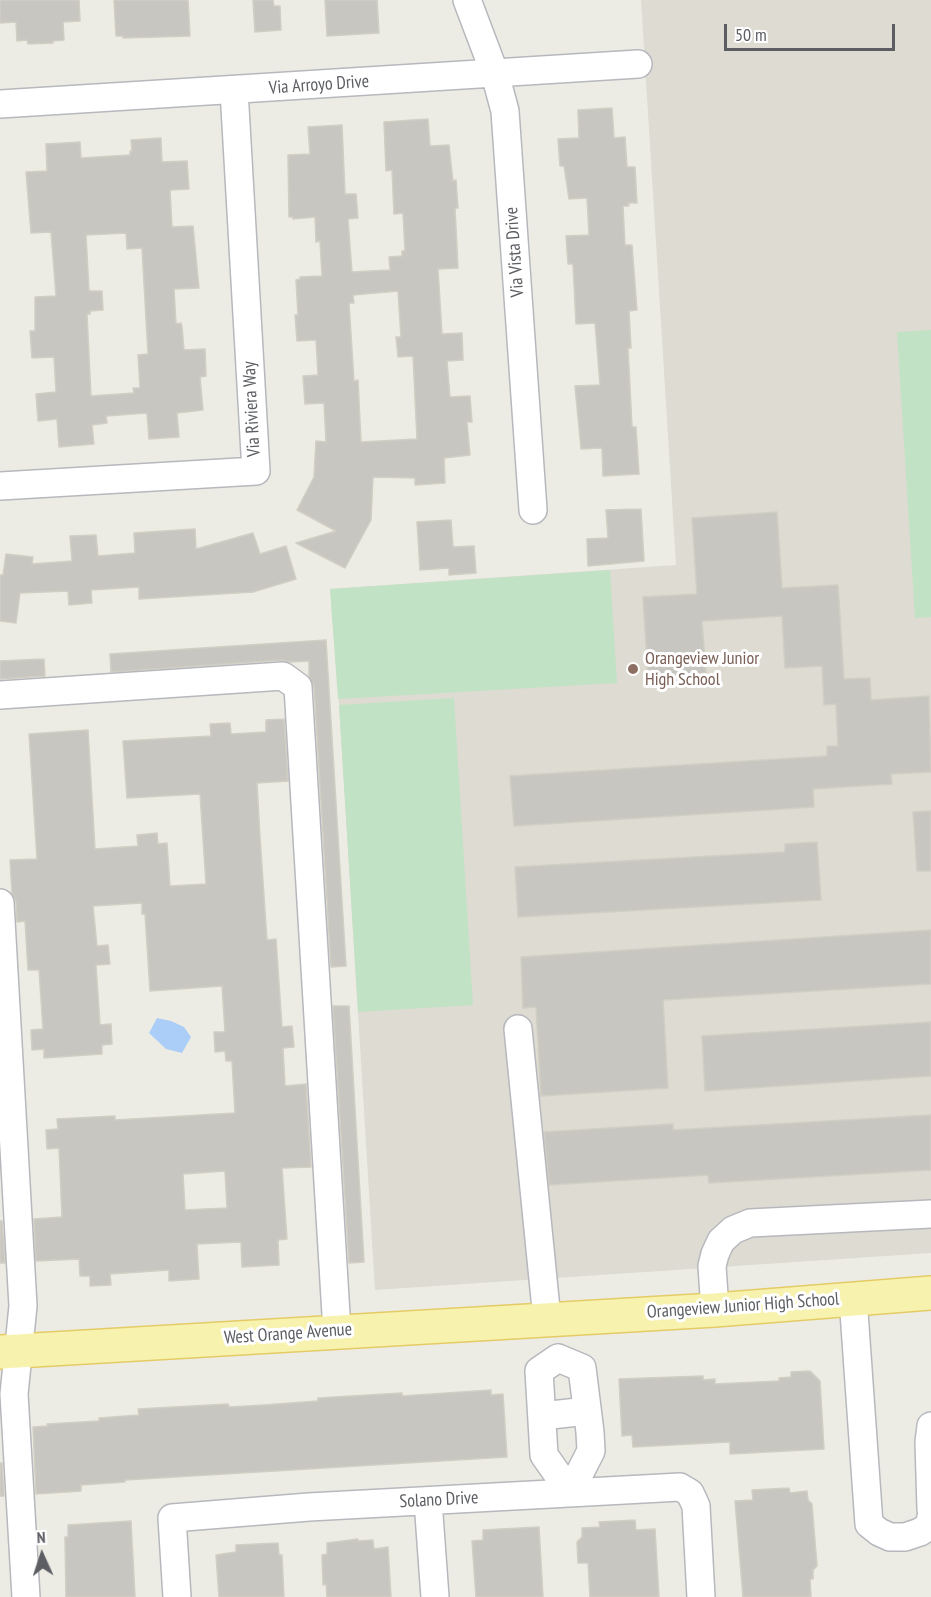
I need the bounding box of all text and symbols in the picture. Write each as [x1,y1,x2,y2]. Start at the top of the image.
scale bar [727,12,898,50]
text: 50 m [735,23,767,46]
street label: Via Arroyo Drive [268,71,370,99]
street label: Via Vista Drive [501,206,529,298]
street label: Via Riviera Way [239,361,265,457]
place label: Orangeview Junior High School [645,648,759,690]
marker: Orangeview Junior High School [626,662,640,676]
street label: Orangeview Junior High School [646,1289,840,1323]
street label: West Orange Avenue [223,1319,353,1349]
street label: Solano Drive [399,1487,479,1513]
north arrow [12,1525,72,1585]
text: N [36,1527,46,1547]

